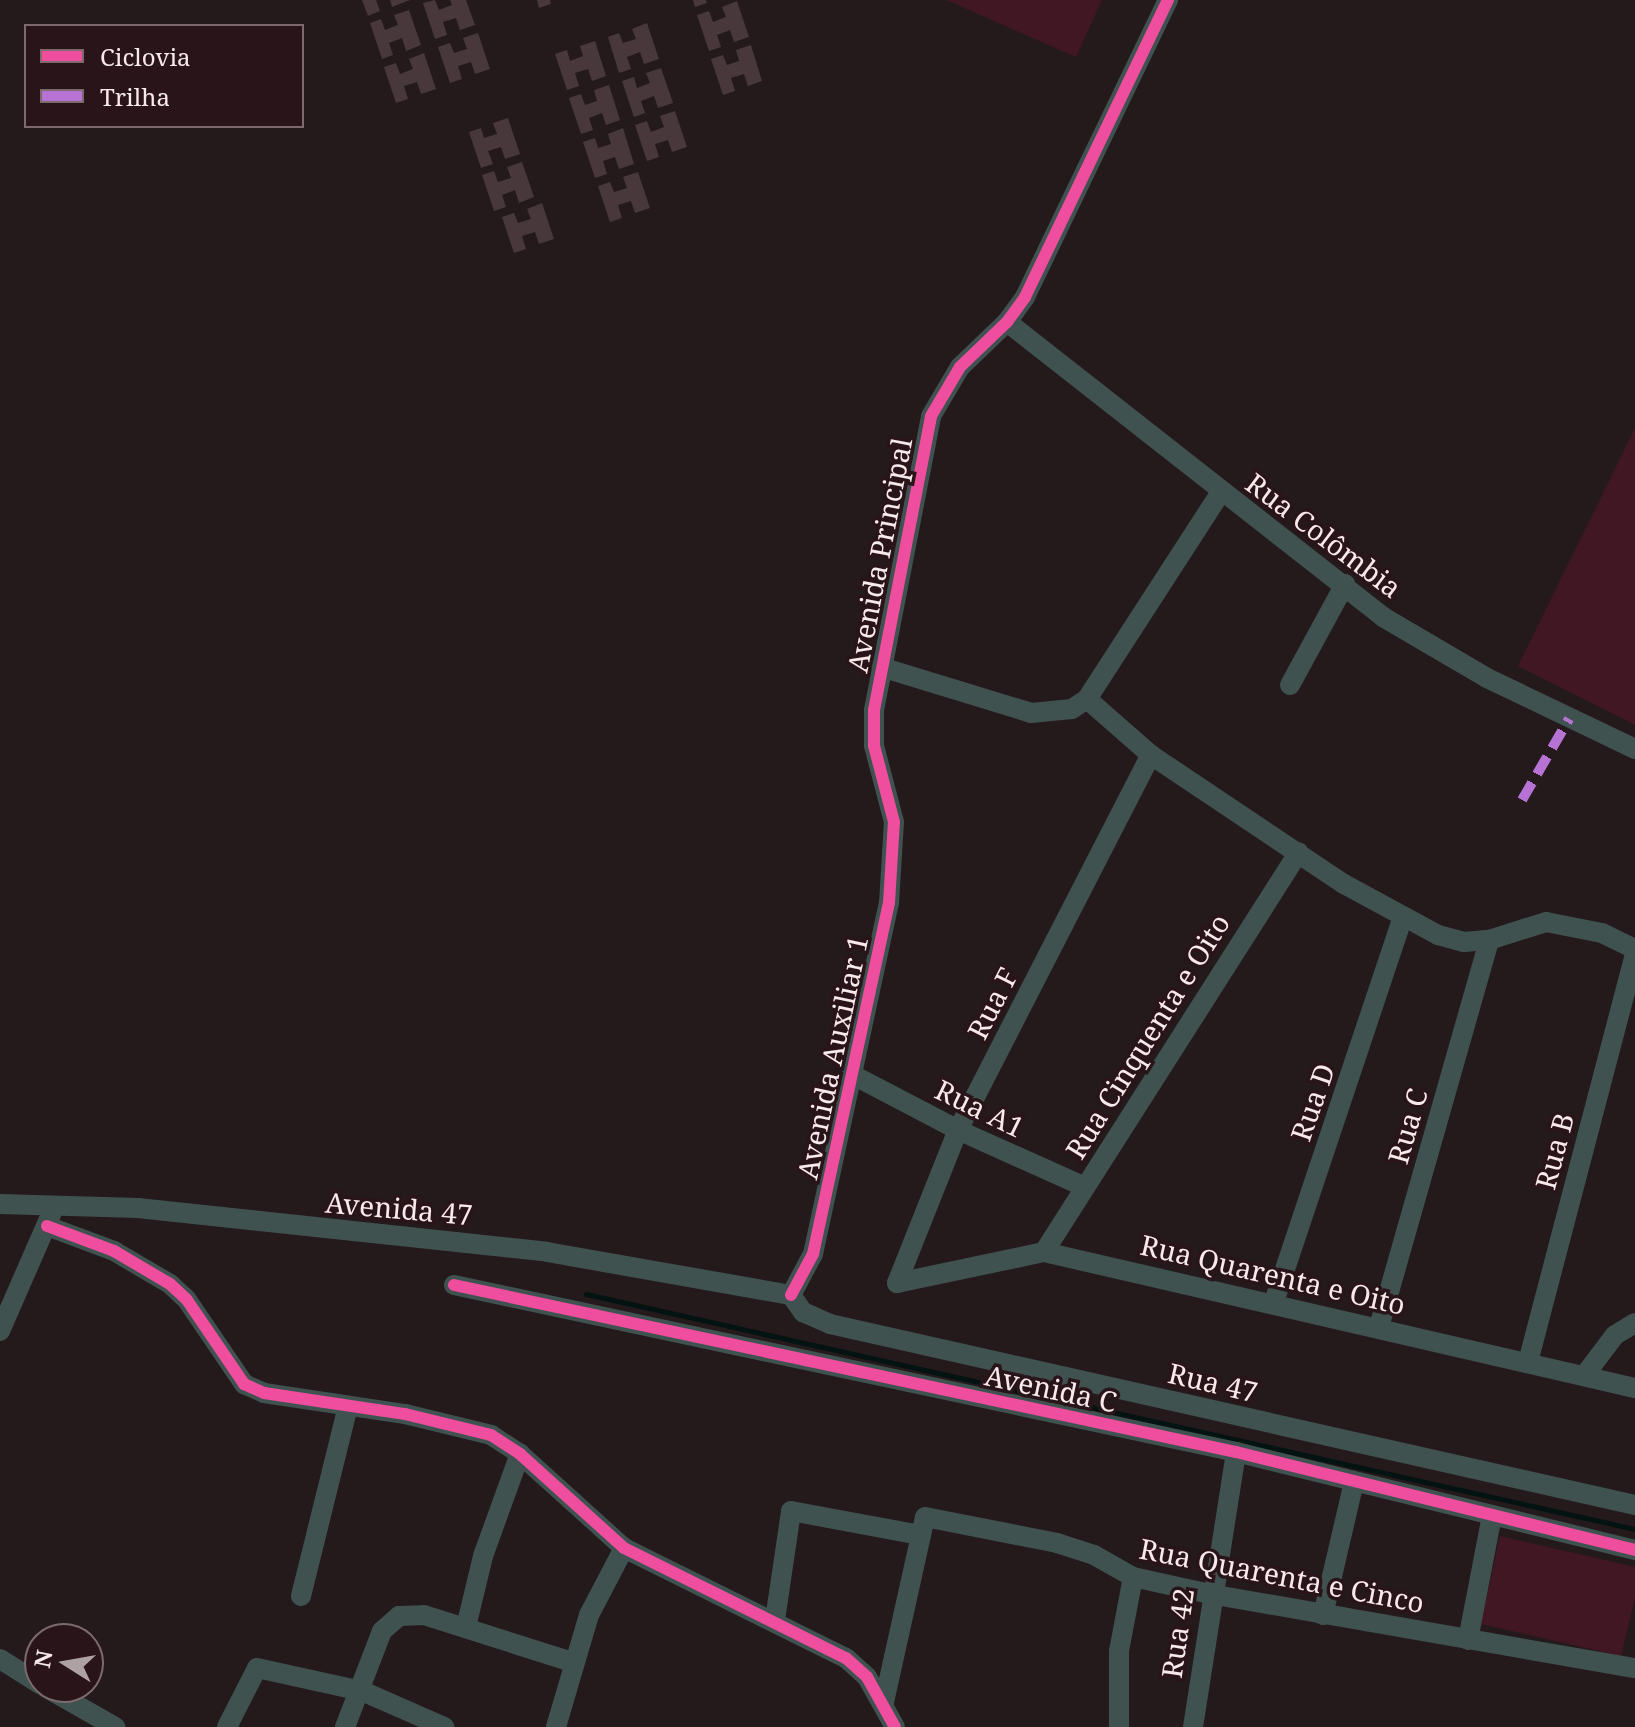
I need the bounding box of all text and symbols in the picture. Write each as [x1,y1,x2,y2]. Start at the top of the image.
legend [24,24,304,128]
text: Ciclovia [100,40,191,73]
text: Trilha [100,80,170,113]
street label: Avenida Principal [840,435,918,675]
street label: Rua Colômbia [1240,466,1408,604]
street label: Rua Cinquenta e Oito [1058,907,1236,1165]
street label: Avenida Auxiliar 1 [790,932,874,1182]
street label: Rua F [960,962,1024,1044]
street label: Rua D [1283,1059,1341,1145]
street label: Rua A1 [930,1072,1030,1144]
street label: Rua C [1380,1085,1434,1167]
street label: Rua B [1528,1109,1580,1193]
street label: Avenida 47 [324,1185,474,1231]
street label: Rua Quarenta e Oito [1137,1227,1409,1321]
street label: Rua 47 [1165,1355,1261,1409]
street label: Avenida C [982,1358,1120,1418]
street label: Rua Quarenta e Cinco [1137,1531,1427,1619]
street label: Rua 42 [1154,1586,1200,1680]
north arrow [24,1623,104,1703]
text: N [26,1647,59,1670]

